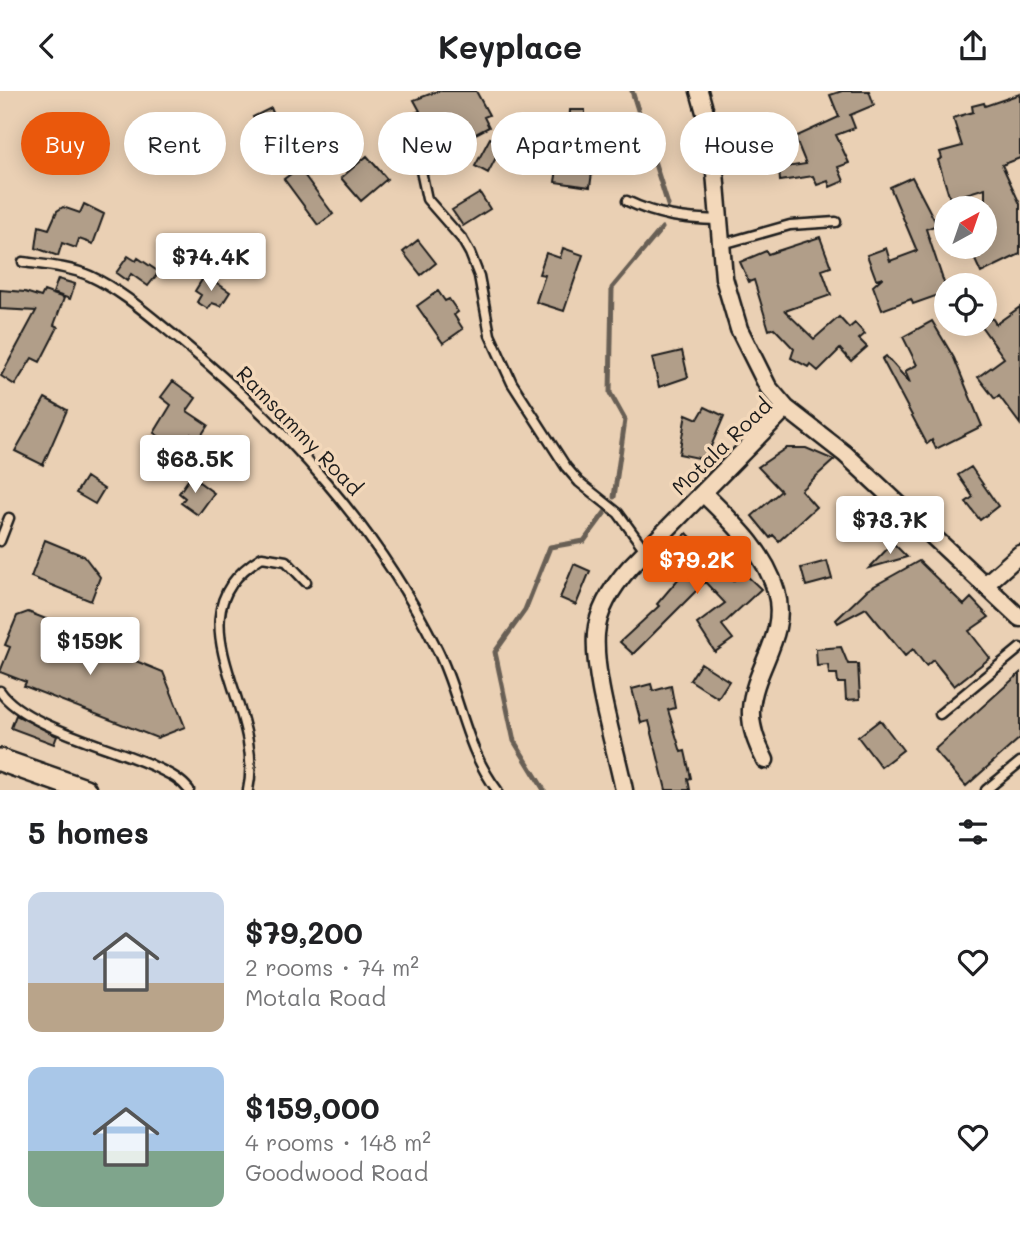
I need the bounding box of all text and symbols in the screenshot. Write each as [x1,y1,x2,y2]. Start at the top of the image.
text: Keyplace [438,25,582,67]
icon: back [28,27,66,65]
icon: share [954,27,992,65]
chip: Buy [21,112,110,175]
chip: Rent [124,112,226,175]
chip: Filters [240,112,364,175]
chip: New [378,112,477,175]
chip: Apartment [491,112,666,175]
chip: House [680,112,799,175]
north arrow [934,196,998,259]
map controls [934,196,997,336]
pin: $74.4K [154,233,268,293]
text: $74.4K [172,241,250,271]
button: locate [934,273,997,336]
street label: Ramsammy Road [231,359,369,500]
street label: Motala Road [665,391,777,500]
pin: $68.5K [138,435,252,495]
text: $68.5K [156,443,234,473]
pin: $73.7K [833,497,947,556]
text: $73.7K [852,504,928,534]
pin: $79.2K [640,537,754,596]
text: $79.2K [659,544,735,574]
pin: $159K [41,617,139,677]
text: $159K [57,625,123,655]
text: 5 homes [28,812,149,852]
icon: filters [954,813,992,851]
text: $79,200 [245,912,363,952]
icon: home [84,920,168,1004]
icon: heart [954,943,992,981]
text: 2 rooms · 74 m² [245,952,419,982]
text: Motala Road [245,982,386,1012]
text: $159,000 [245,1087,379,1127]
icon: home [84,1095,168,1179]
icon: heart [954,1118,992,1156]
text: 4 rooms · 148 m² [245,1127,431,1157]
text: Goodwood Road [245,1157,428,1187]

